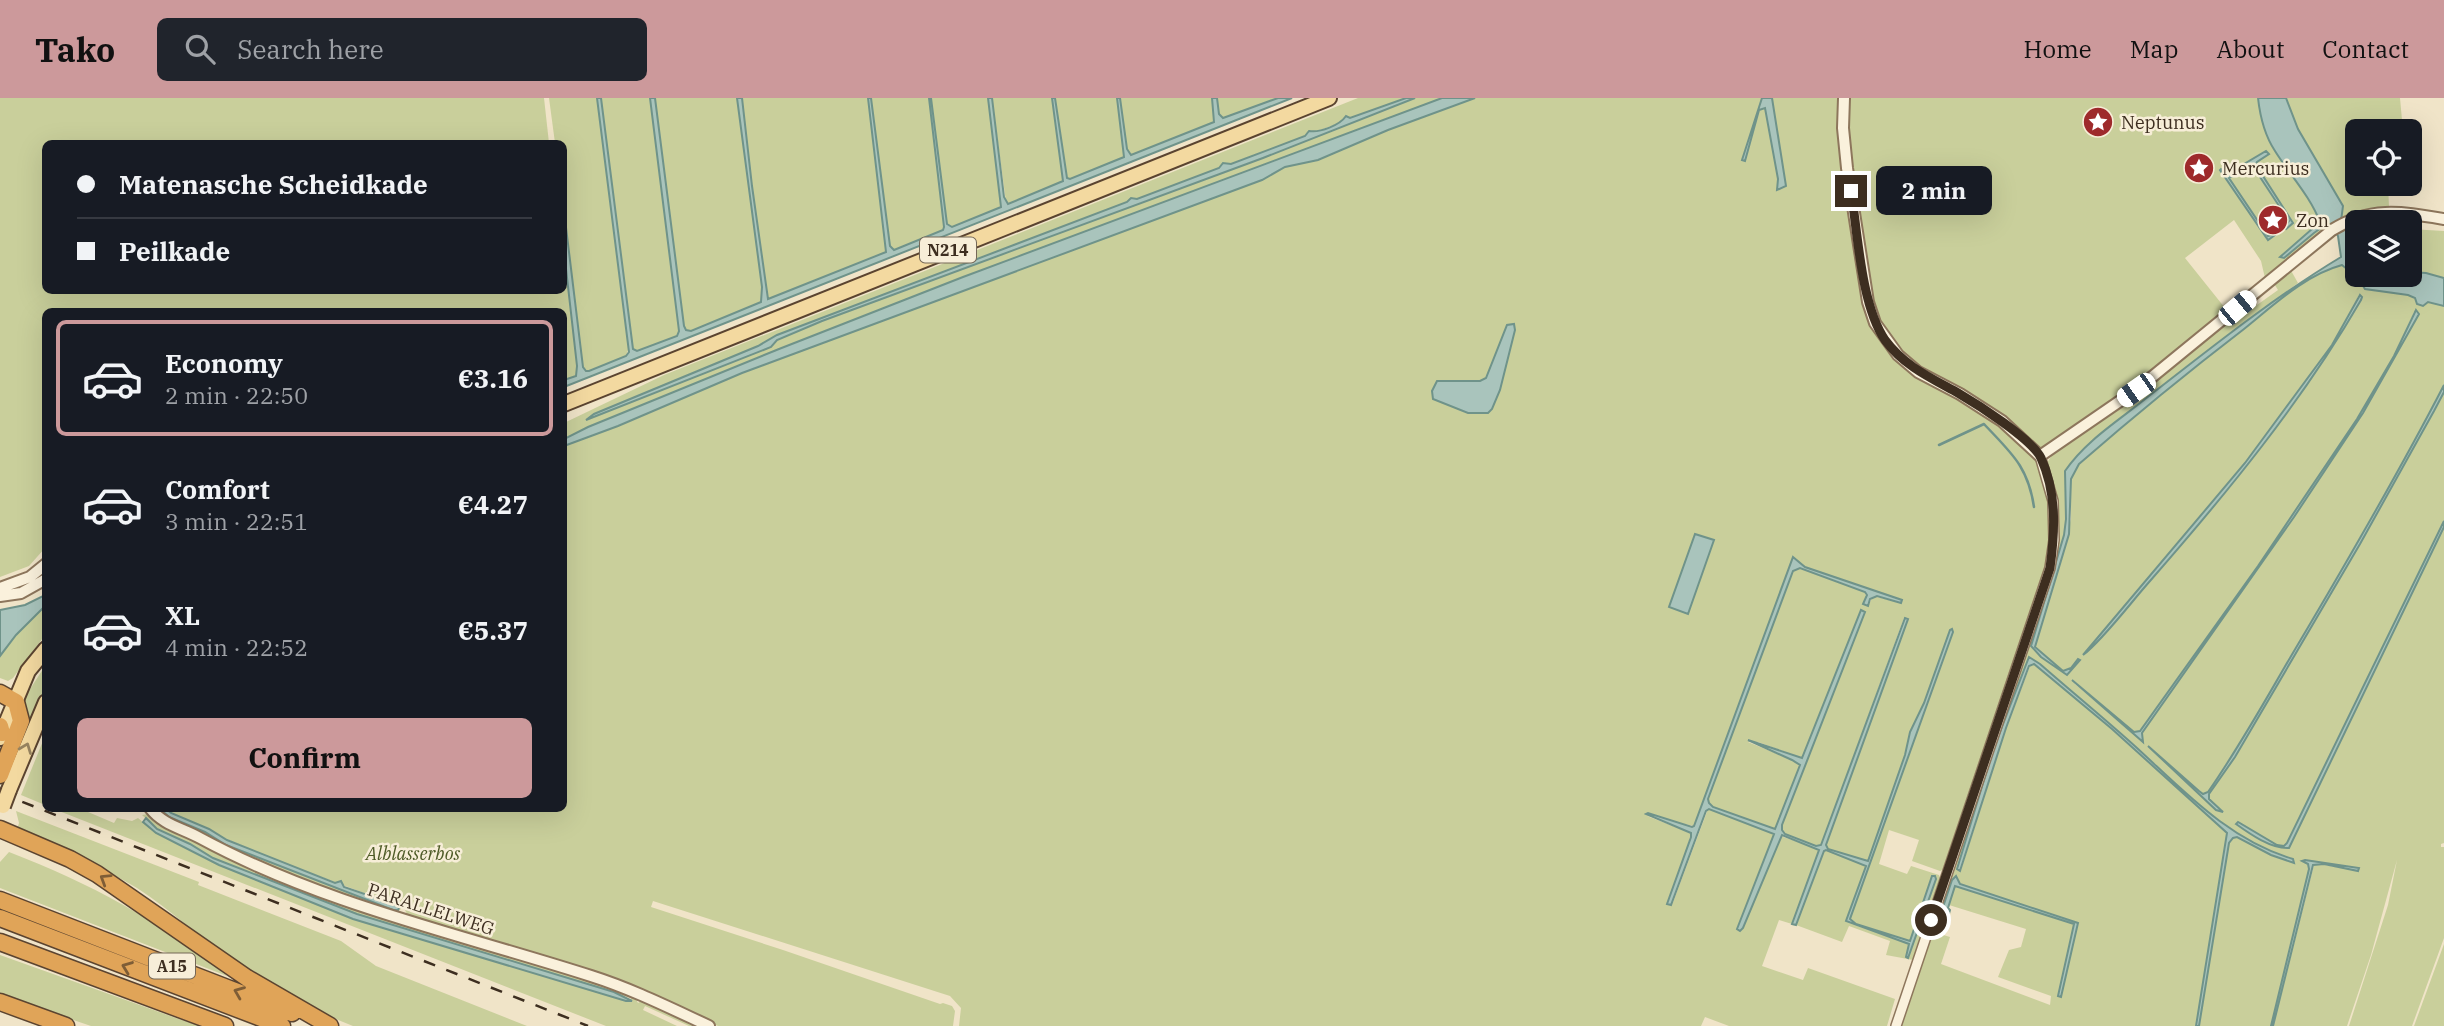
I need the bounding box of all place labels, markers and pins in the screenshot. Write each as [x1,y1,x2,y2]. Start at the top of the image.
place icon: Neptunus [2081,105,2115,139]
place label: Neptunus [2121,111,2205,134]
place icon: Mercurius [2182,151,2216,185]
place label: Mercurius [2222,157,2309,180]
place icon: Zon [2256,203,2290,237]
place label: Zon [2296,209,2329,232]

